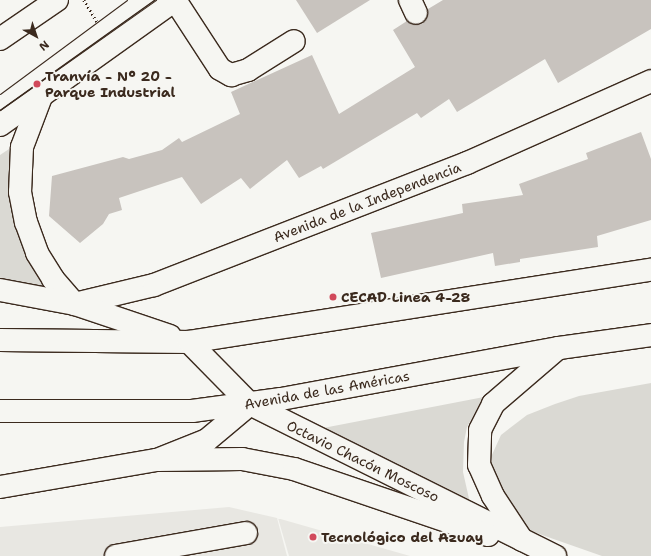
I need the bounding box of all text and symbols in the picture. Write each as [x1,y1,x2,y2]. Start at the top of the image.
north arrow [16,16,56,56]
text: N [36,37,52,54]
place label: Tranvía - Nº 20 - Parque Industrial [45,68,175,100]
marker: Tranvía - Nº 20 - Parque Industrial [32,79,42,89]
street label: Avenida de la Independencia [271,158,463,246]
place label: CECAD Linea 4-28 [341,289,470,305]
marker: CECAD Linea 4-28 [328,292,338,302]
street label: Avenida de las Américas [243,367,411,413]
street label: Octavio Chacón Moscoso [284,417,442,505]
place label: Tecnológico del Azuay [321,529,483,545]
marker: Tecnológico del Azuay [308,532,318,542]

